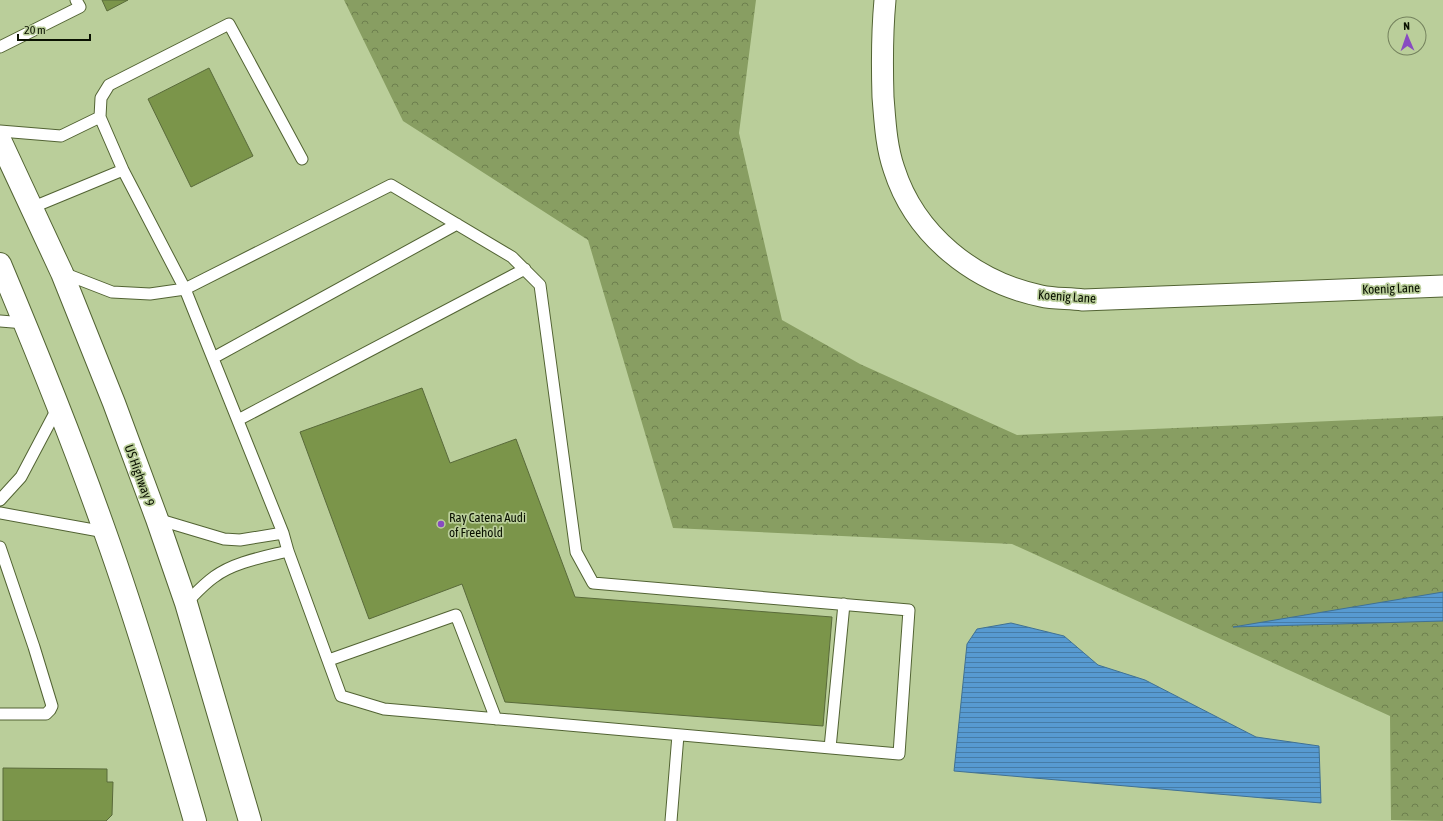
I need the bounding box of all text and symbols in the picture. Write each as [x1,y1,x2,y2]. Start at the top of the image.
scale bar [18,16,90,42]
north arrow [1387,16,1427,56]
text: N [1403,20,1410,32]
text: 20 m [24,23,46,37]
street label: Koenig Lane [1362,280,1420,297]
street label: Koenig Lane [1037,287,1097,306]
street label: US Highway 9 [121,442,158,508]
place label: Ray Catena Audi of Freehold [449,510,526,540]
marker: Ray Catena Audi of Freehold [436,519,446,529]

